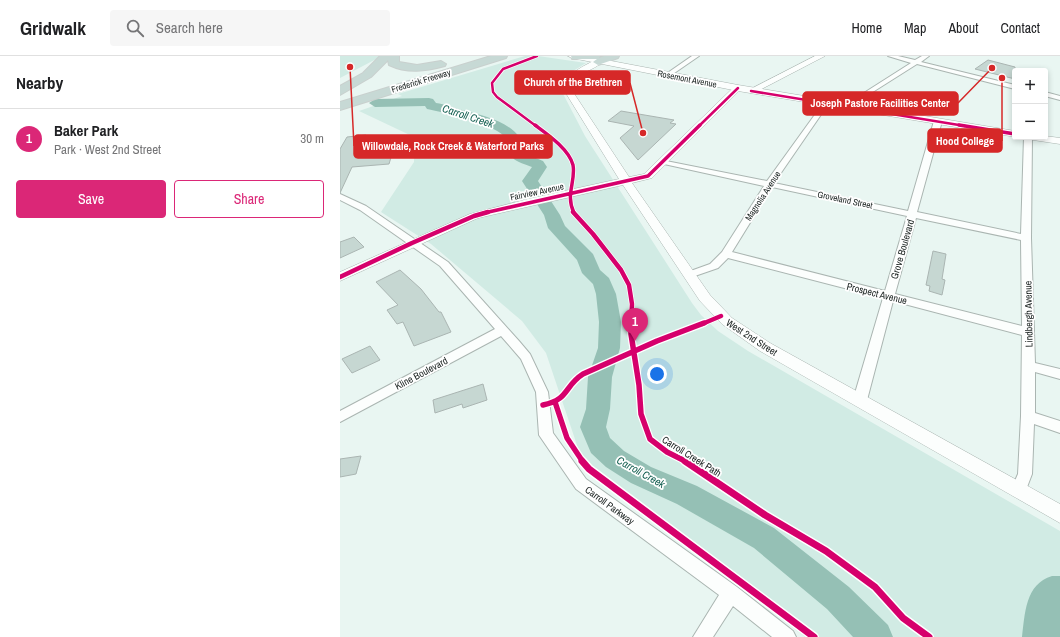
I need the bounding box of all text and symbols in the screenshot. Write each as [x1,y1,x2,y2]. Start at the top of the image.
search box [110,10,390,46]
text: Gridwalk [20,15,86,41]
icon: search [124,17,146,39]
text: Search here [156,17,223,38]
text: Home [851,19,882,37]
text: Map [904,19,926,37]
text: About [948,19,978,37]
text: Contact [1000,19,1040,37]
street label: Frederick Freeway [390,66,452,96]
street label: Rosemont Avenue [656,67,718,91]
map controls [1012,68,1048,140]
button: + [1012,68,1048,104]
text: Nearby [16,71,63,94]
callout: Church of the Brethren [515,71,630,94]
text: Church of the Brethren [524,75,622,89]
callout: Joseph Pastore Facilities Center [803,92,958,115]
text: Joseph Pastore Facilities Center [811,96,950,110]
water label: Carroll Creek [441,101,496,131]
button: − [1012,104,1048,140]
text: Baker Park [54,120,118,141]
callout: Hood College [928,129,1002,152]
text: 1 [26,130,32,147]
text: 30 m [300,130,324,147]
text: Hood College [936,134,994,148]
callout: Willowdale, Rock Creek & Waterford Parks [354,135,552,158]
text: Willowdale, Rock Creek & Waterford Parks [362,139,544,153]
text: Park · West 2nd Street [54,141,161,158]
street label: Magnolia Avenue [742,169,784,223]
button: Save [16,180,166,218]
button: Share [174,180,324,218]
street label: Fairview Avenue [509,180,565,204]
street label: Groveland Street [816,188,874,212]
street label: Grove Boulevard [888,218,917,281]
street label: Prospect Avenue [845,280,909,307]
street label: Lindbergh Avenue [1021,280,1036,347]
pin: 1 [622,308,648,341]
street label: West 2nd Street [724,316,780,359]
street label: Kline Boulevard [393,354,450,393]
your location [647,364,667,384]
street label: Carroll Creek Path [660,433,724,480]
water label: Carroll Creek [614,453,668,491]
street label: Carroll Parkway [582,483,638,528]

